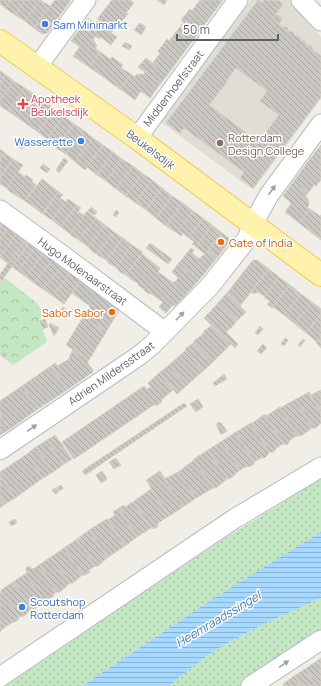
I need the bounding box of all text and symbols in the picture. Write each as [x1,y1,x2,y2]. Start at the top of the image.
scale bar [177,16,278,42]
place label: Sam Minimarkt [53,17,128,32]
marker: Sam Minimarkt [40,19,50,29]
text: 50 m [183,21,210,38]
street label: Middenhoefstraat [139,47,207,129]
place label: Apotheek Beukelsdijk [31,91,89,119]
marker: Apotheek Beukelsdijk [18,99,28,109]
street label: Beukelsdijk [124,126,179,173]
place label: Rotterdam Design College [228,130,305,158]
place label: Wasserette [14,134,74,149]
marker: Wasserette [76,136,86,146]
marker: Rotterdam Design College [215,138,225,148]
one-way arrow [268,185,276,196]
street label: Hugo Molenaarstraat [35,234,131,308]
place label: Gate of India [229,235,293,250]
marker: Gate of India [216,237,226,247]
place label: Sabor Sabor [42,305,104,320]
marker: Sabor Sabor [107,307,117,317]
one-way arrow [176,311,185,321]
street label: Adrien Mildersstraat [65,337,157,409]
one-way arrow [27,424,37,432]
water label: Heemraadssingel [172,586,265,651]
place label: Scoutshop Rotterdam [30,594,86,622]
marker: Scoutshop Rotterdam [17,602,27,612]
one-way arrow [278,661,290,668]

